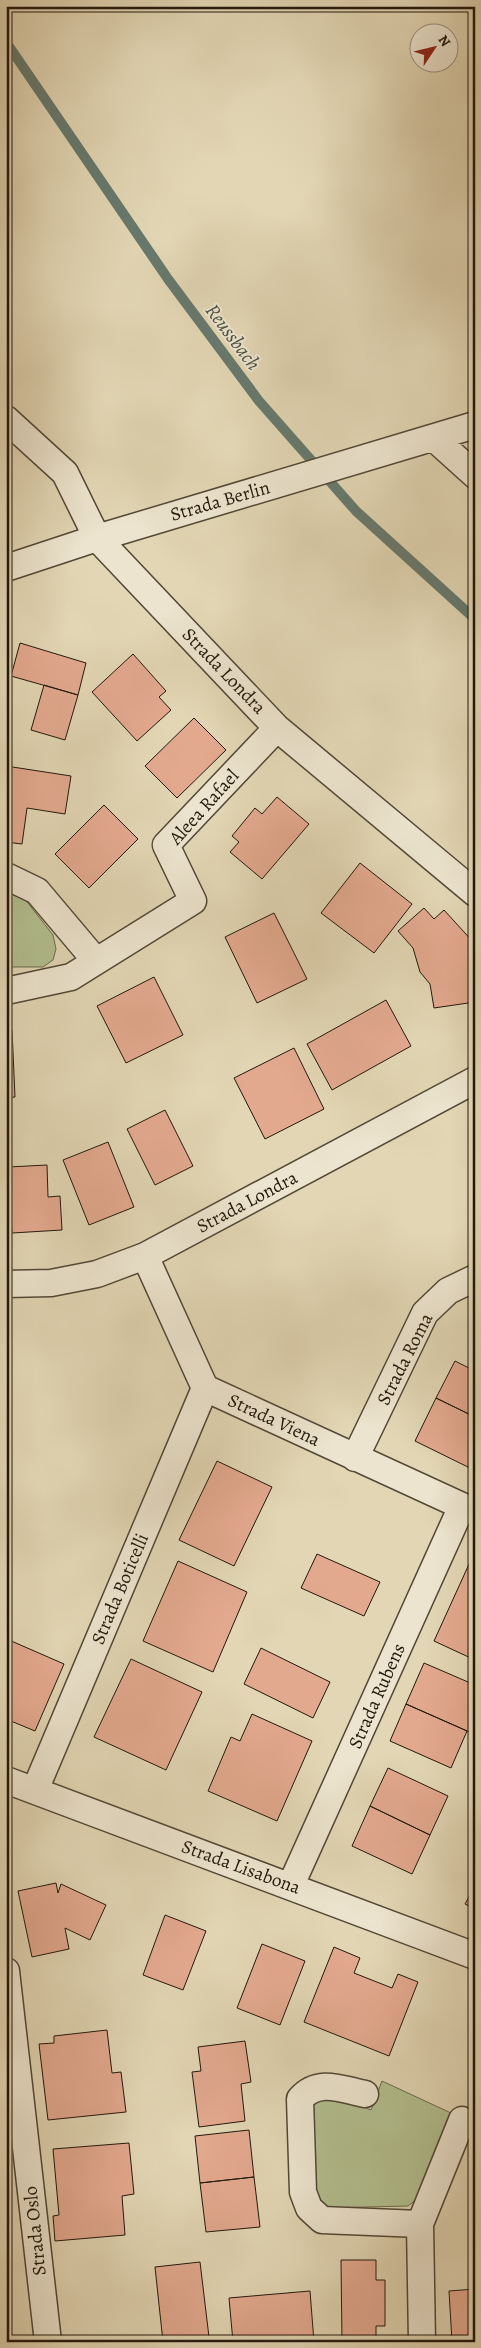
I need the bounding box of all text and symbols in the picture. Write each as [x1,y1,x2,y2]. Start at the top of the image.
north arrow [408,22,458,72]
text: N [434,31,455,50]
water label: Reussbach [199,298,267,376]
street label: Strada Berlin [167,474,273,528]
street label: Strada Londra [176,622,272,720]
street label: Aleea Rafael [162,763,245,851]
street label: Strada Londra [192,1164,302,1239]
street label: Strada Roma [371,1308,439,1410]
street label: Strada Viena [224,1387,325,1453]
street label: Strada Boticelli [85,1529,155,1649]
street label: Strada Rubens [342,1639,412,1753]
street label: Strada Lisabona [178,1833,304,1901]
street label: Strada Oslo [17,2185,53,2277]

